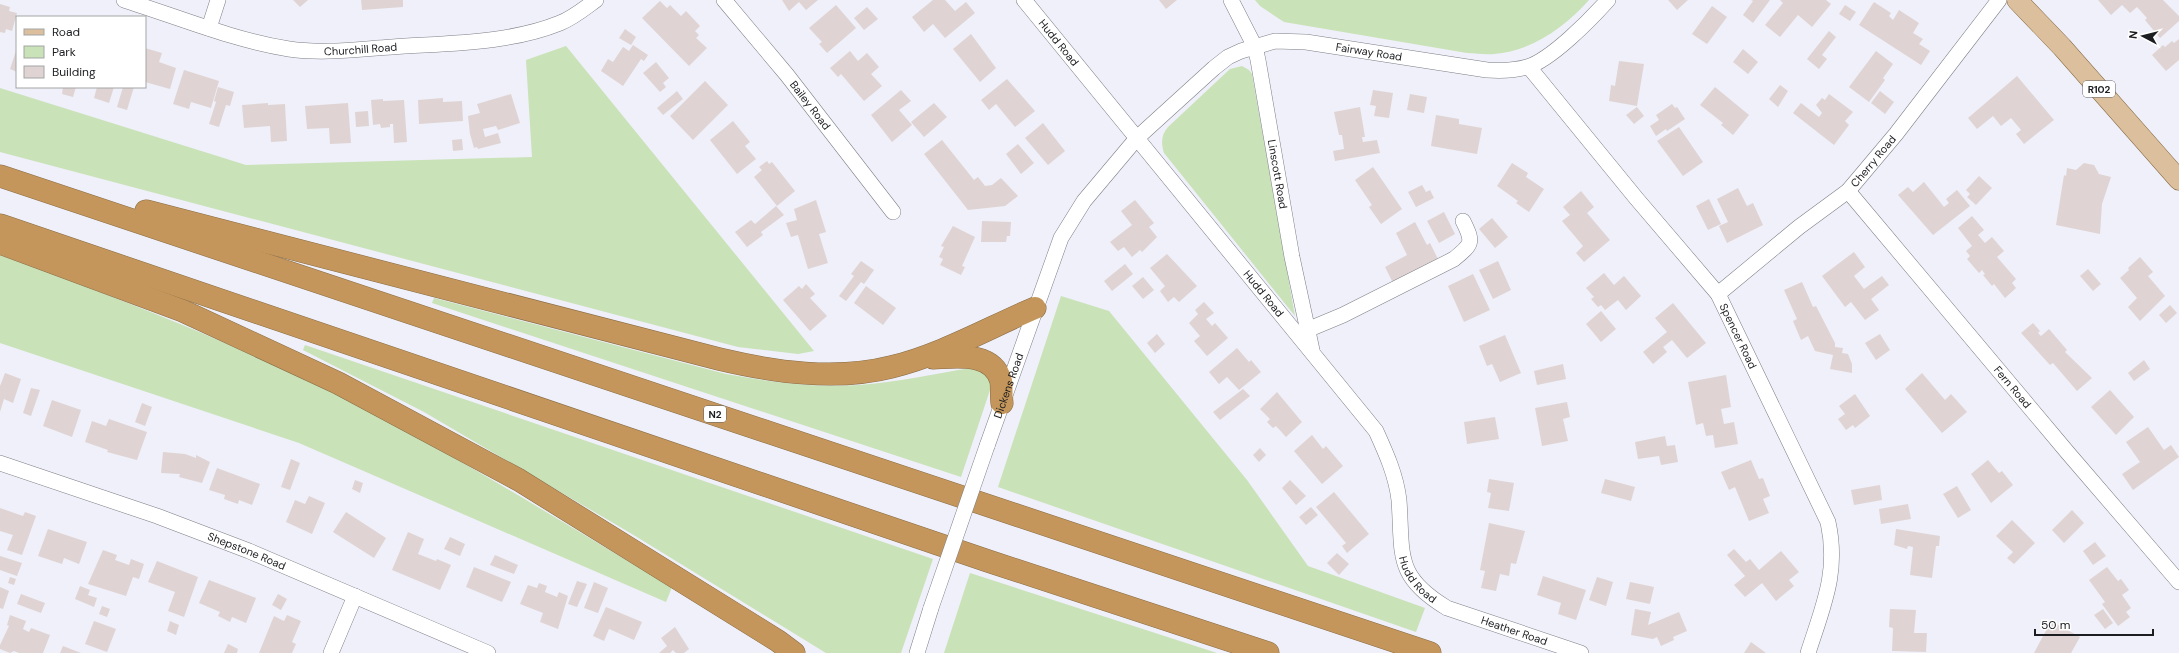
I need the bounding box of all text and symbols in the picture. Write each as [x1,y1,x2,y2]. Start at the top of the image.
legend [16,16,146,88]
street label: Hudd Road [1036,16,1082,69]
north arrow [2123,16,2163,56]
text: Road [52,24,80,40]
text: N [2126,30,2141,40]
street label: Churchill Road [324,40,398,58]
street label: Fairway Road [1335,40,1403,64]
text: Park [52,44,76,60]
text: Building [52,64,96,80]
street label: Bailey Road [787,78,834,133]
road number: R102 [2083,81,2115,97]
street label: Cherry Road [1847,132,1899,190]
street label: Linscott Road [1265,138,1291,210]
street label: Hudd Road [1241,267,1287,320]
street label: Spencer Road [1717,301,1760,371]
street label: Dickens Road [990,351,1027,420]
street label: Fern Road [1991,363,2034,411]
road number: N2 [704,406,726,422]
street label: Shepstone Road [206,529,288,573]
street label: Hudd Road [1396,555,1439,606]
scale bar [2035,611,2153,637]
street label: Heather Road [1479,613,1549,648]
text: 50 m [2041,617,2070,633]

